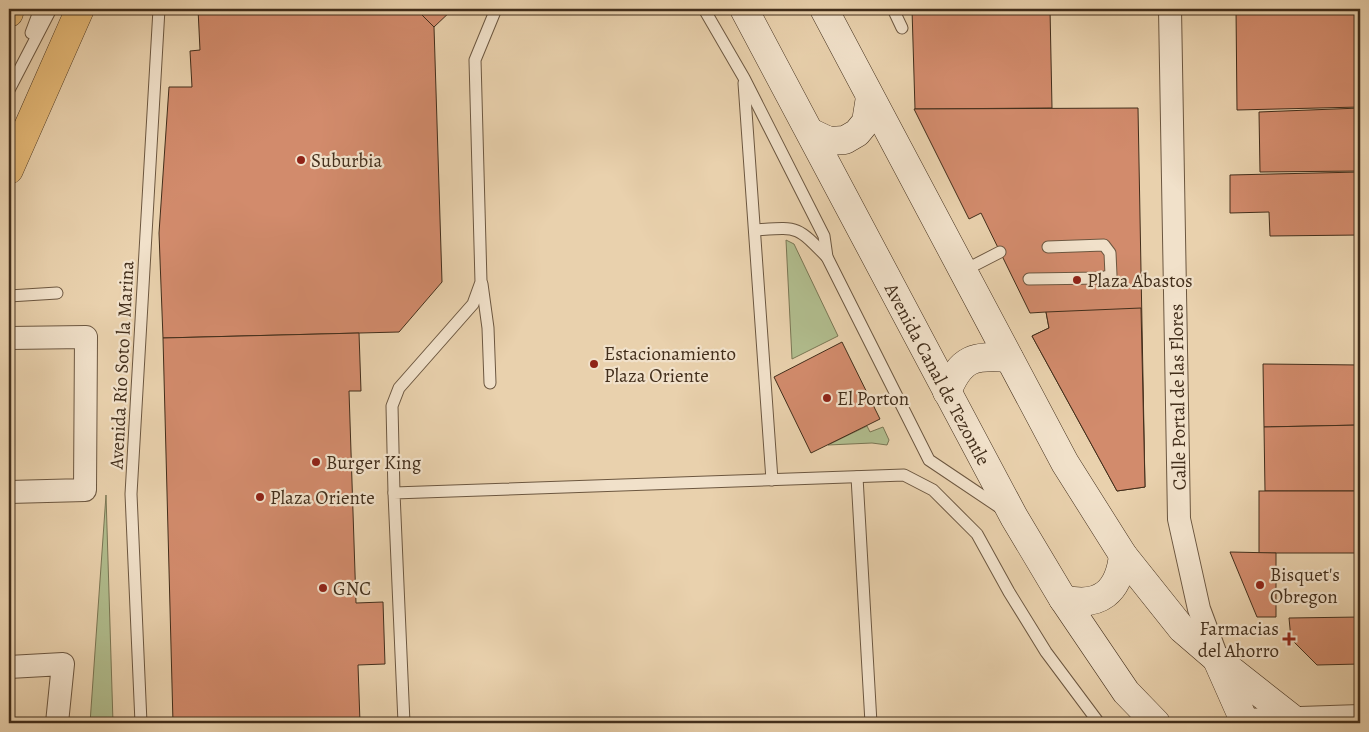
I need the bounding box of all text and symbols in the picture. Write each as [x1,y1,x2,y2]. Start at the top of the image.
place label: Suburbia [311,148,383,174]
marker: Suburbia [295,154,307,166]
street label: Avenida Río Soto la Marina [104,260,140,471]
place label: Plaza Abastos [1087,268,1193,294]
marker: Plaza Abastos [1071,274,1083,286]
street label: Avenida Canal de Tezontle [878,278,996,470]
street label: Calle Portal de las Flores [1163,303,1193,490]
place label: Estacionamiento Plaza Oriente [604,341,736,389]
marker: Estacionamiento Plaza Oriente [588,358,600,370]
place label: El Porton [837,386,909,412]
marker: El Porton [821,392,833,404]
place label: Burger King [326,450,422,476]
marker: Burger King [310,456,322,468]
place label: Plaza Oriente [270,485,375,511]
marker: Plaza Oriente [254,491,266,503]
place label: Bisquet's Obregon [1270,562,1340,610]
place label: GNC [333,576,371,602]
marker: Bisquet's Obregon [1254,579,1266,591]
marker: GNC [317,582,329,594]
place label: Farmacias del Ahorro [1198,616,1279,664]
marker: Farmacias del Ahorro [1283,633,1295,645]

